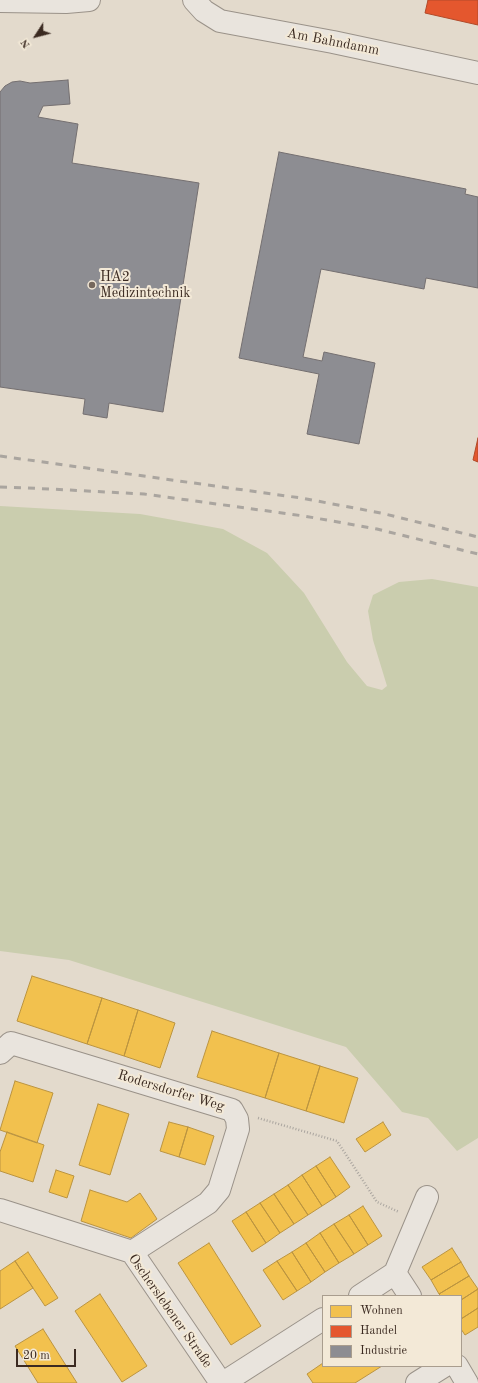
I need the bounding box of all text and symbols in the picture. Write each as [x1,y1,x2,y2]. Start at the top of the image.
north arrow [16,16,56,56]
street label: Am Bahndamm [285,25,381,59]
text: N [19,37,33,50]
place label: HA2 Medizintechnik [100,269,190,302]
marker: HA2 Medizintechnik [87,280,97,290]
street label: Rodersdorfer Weg [116,1067,226,1115]
street label: Oscherslebener Straße [124,1251,216,1371]
legend [322,1295,462,1367]
text: Wohnen [360,1305,403,1317]
text: Handel [360,1325,397,1337]
scale bar [18,1341,78,1367]
text: Industrie [360,1345,407,1357]
text: 20 m [23,1350,50,1362]

